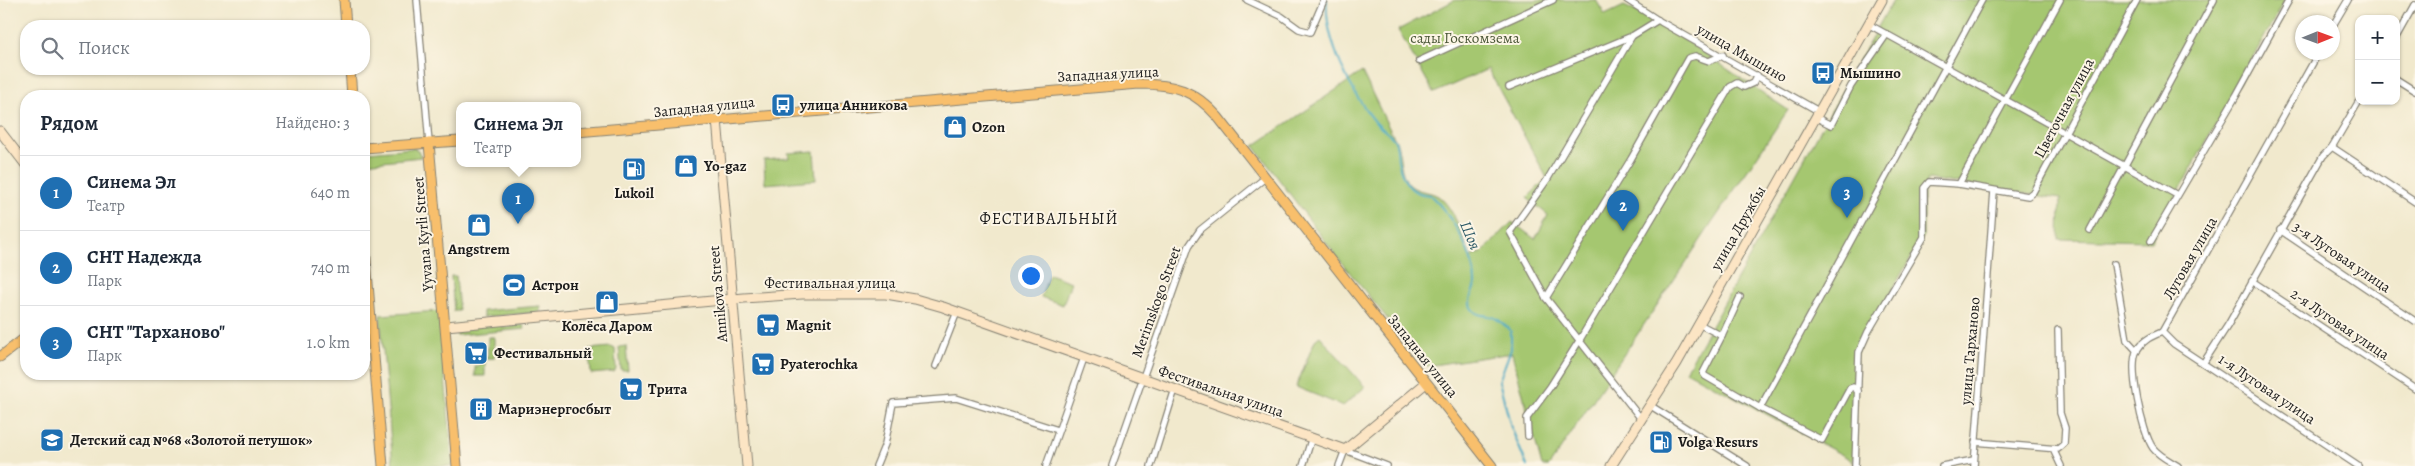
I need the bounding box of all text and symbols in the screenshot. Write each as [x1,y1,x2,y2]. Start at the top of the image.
north arrow [2295,15,2340,60]
map controls [2355,15,2400,105]
button: + [2355,15,2400,60]
street label: улица Мышино [1692,19,1791,87]
search box [20,20,370,75]
park label: сады Госкомзема [1410,28,1520,48]
icon: search [38,34,66,62]
text: Поиск [78,35,130,61]
street label: Цветочная улица [2029,55,2099,161]
bus stop icon: Мышино [1810,60,1836,86]
button: − [2355,60,2400,105]
street label: Западная улица [1057,61,1159,87]
place label: Мышино [1840,63,1901,83]
street label: Западная улица [652,92,756,122]
bus stop icon: улица Анникова [770,92,796,118]
place label: улица Анникова [799,95,909,115]
popup [456,102,581,167]
text: Рядом [40,109,98,137]
text: Синема Эл [474,111,563,137]
text: Найдено: 3 [275,112,350,134]
shop icon: Ozon [942,114,968,140]
place label: Ozon [972,117,1006,137]
text: Театр [474,137,512,159]
shop icon: Yo-gaz [673,153,699,179]
fuel station icon: Lukoil [621,156,647,182]
place label: Yo-gaz [703,156,747,176]
text: Синема Эл [87,169,176,195]
street label: Yyvana Kyrli Street [408,176,438,293]
pin: 3 [1831,177,1863,218]
text: 1 [53,182,59,204]
text: 640 m [310,182,350,204]
street label: улица Дружбы [1705,182,1770,275]
pin: 1 [502,183,534,224]
place label: Lukoil [614,183,654,203]
pin: 2 [1607,190,1639,231]
text: Театр [87,195,125,217]
district label: ФЕСТИВАЛЬНЫЙ [979,208,1119,230]
shop icon: Angstrem [466,212,492,238]
street label: Луговая улица [2158,213,2222,303]
water label: Шоя [1454,217,1486,253]
street label: 3-я Луговая улица [2289,217,2395,297]
place label: Angstrem [447,239,510,259]
text: СНТ Надежда [87,244,202,270]
street label: Merimskogo Street [1127,244,1185,360]
street label: Annikova Street [704,245,732,344]
text: 2 [52,257,60,279]
text: 740 m [311,257,350,279]
your location [1018,263,1044,289]
text: Парк [87,270,122,292]
sports icon: Астрон [501,272,527,298]
street label: Фестивальная улица [764,273,896,293]
place label: Астрон [531,275,579,295]
street label: 2-я Луговая улица [2287,283,2393,365]
shop icon: Колёса Даром [594,289,620,315]
street label: улица Тарханово [1955,296,1985,407]
street label: Западная улица [1383,310,1463,402]
supermarket icon: Magnit [755,312,781,338]
place label: Magnit [786,315,831,335]
place label: Колёса Даром [562,316,652,336]
text: СНТ "Тарханово" [87,319,225,345]
text: 3 [53,332,59,354]
text: 1.0 km [307,332,350,354]
supermarket icon: Фестивальный [463,340,489,366]
place label: Фестивальный [494,343,592,363]
text: Парк [87,345,122,367]
street label: 1-я Луговая улица [2214,349,2320,429]
supermarket icon: Pyaterochka [750,351,776,377]
place label: Pyaterochka [780,354,859,374]
street label: Фестивальная улица [1156,360,1287,422]
supermarket icon: Трита [618,376,644,402]
place label: Трита [648,379,688,399]
building icon: Мариэнергосбыт [468,396,494,422]
place label: Мариэнергосбыт [498,399,611,419]
school or university icon: Детский сад №68 «Золотой петушок» [39,427,65,453]
fuel station icon: Volga Resurs [1648,429,1674,455]
place label: Детский сад №68 «Золотой петушок» [70,430,313,450]
place label: Volga Resurs [1677,432,1758,452]

